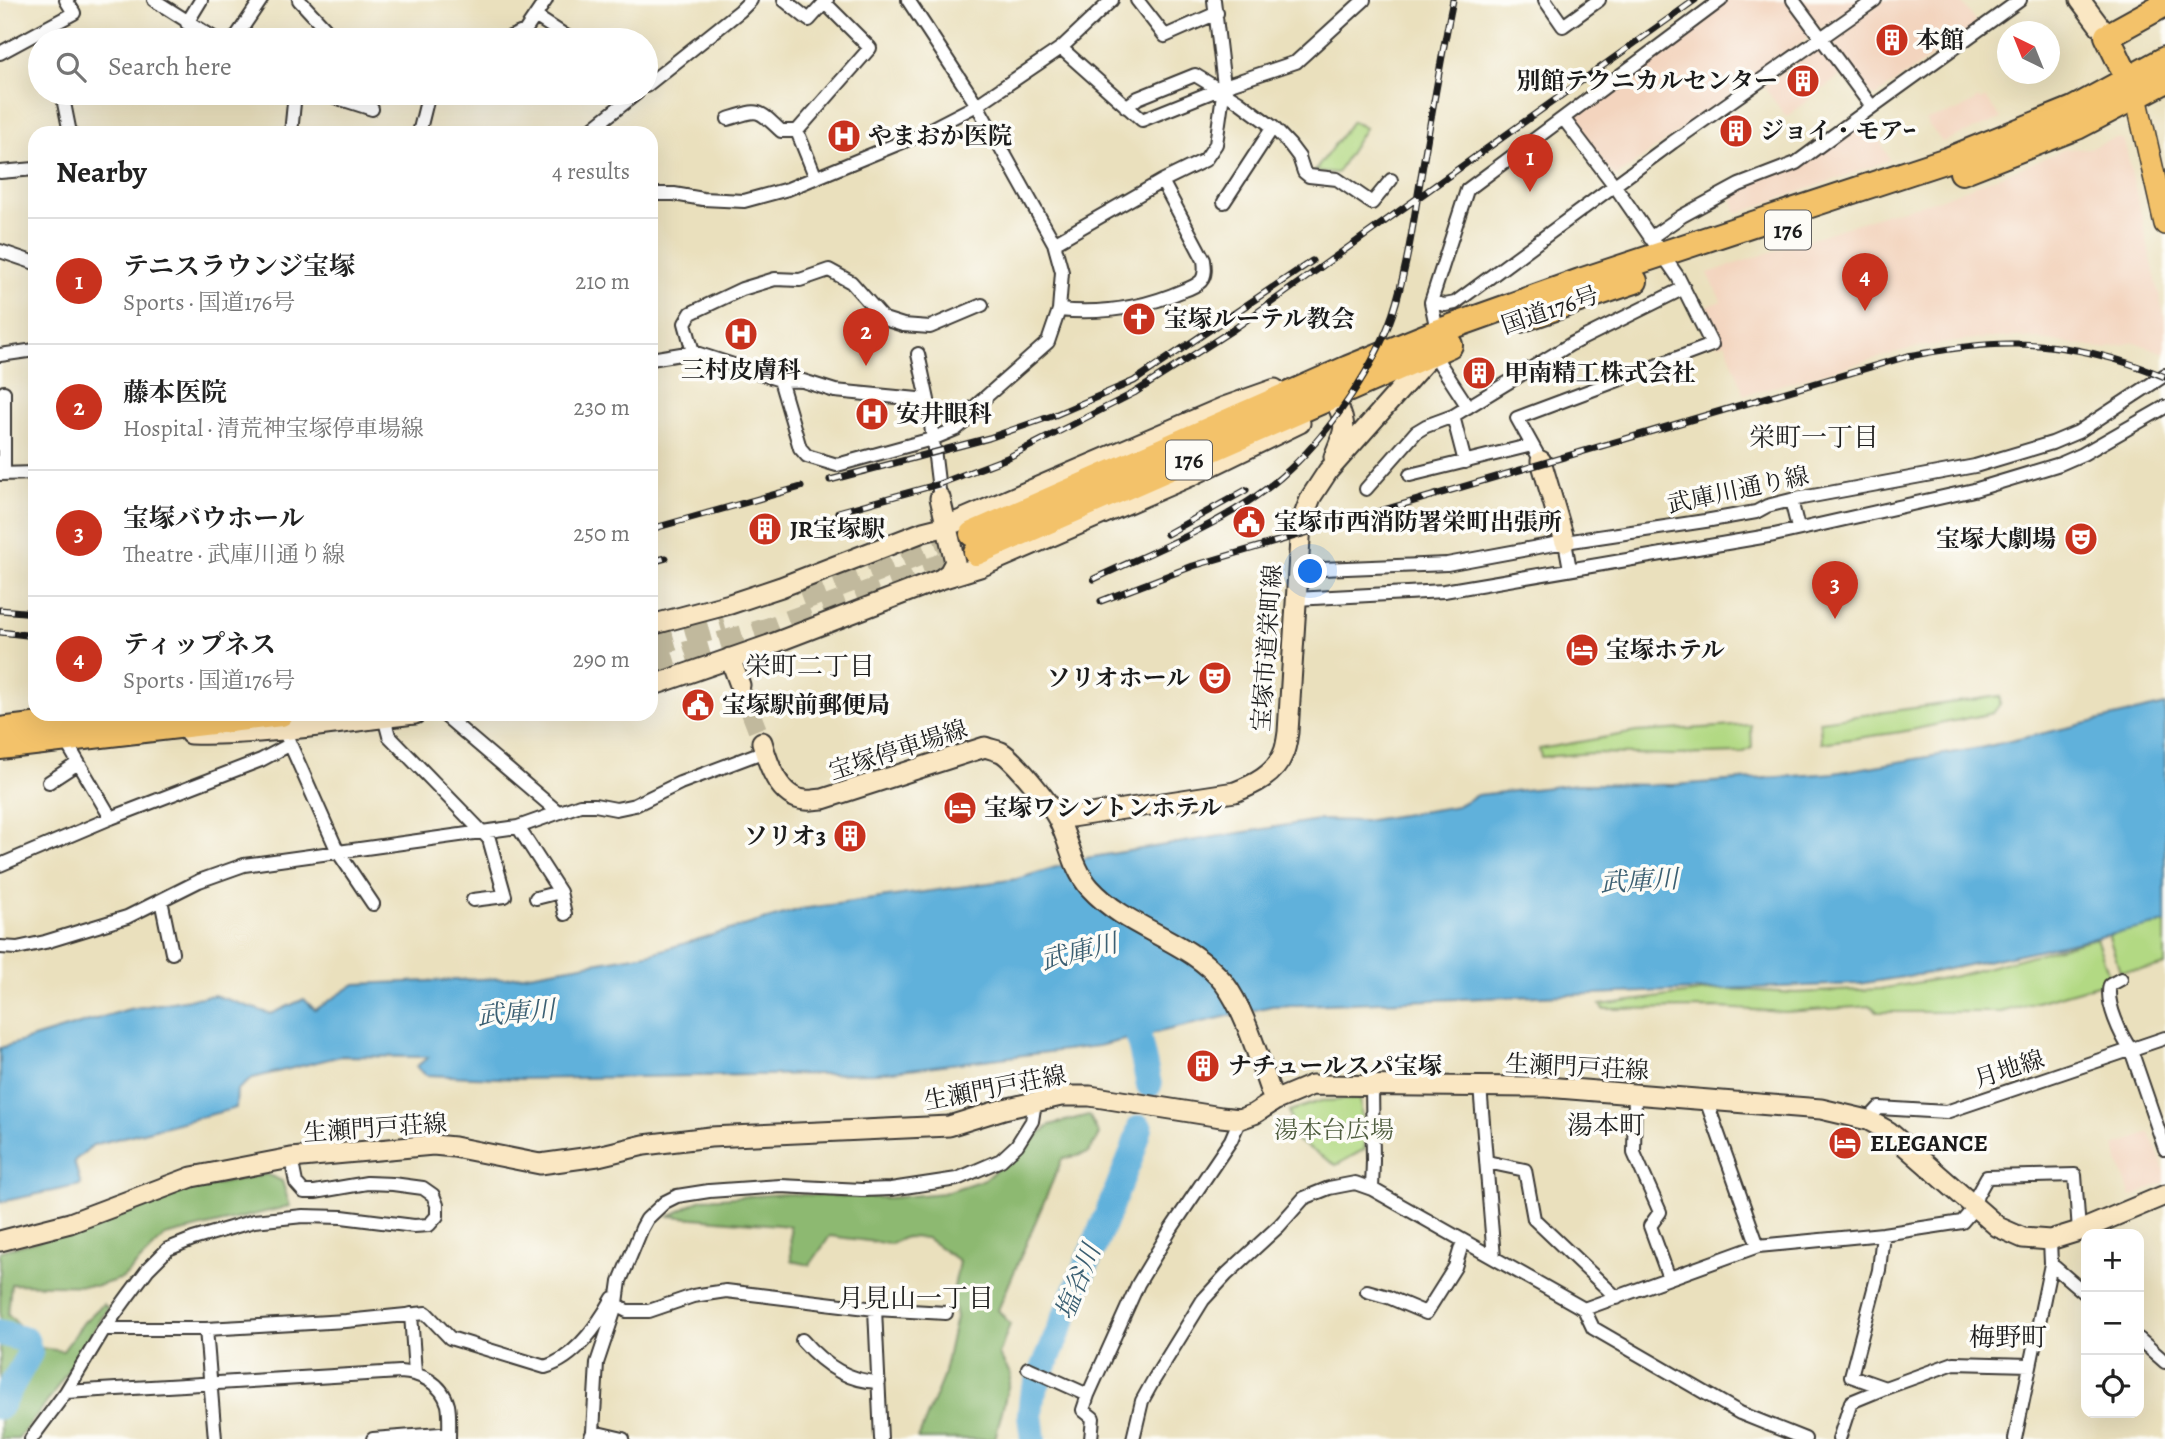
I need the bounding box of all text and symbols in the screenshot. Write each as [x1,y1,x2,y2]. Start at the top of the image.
building icon: 本館 [1873,21,1911,59]
north arrow [1997,21,2060,84]
place label: 本館 [1916,24,1964,56]
search box [28,28,658,105]
icon: search [52,48,90,86]
text: Search here [108,49,232,84]
building icon: 別館テクニカルセンター [1784,62,1822,100]
place label: 別館テクニカルセンター [1516,65,1778,97]
building icon: ジョイ・モアｰ [1717,112,1755,150]
place label: ジョイ・モアｰ [1760,115,1916,147]
hospital icon: やまおか医院 [825,117,863,155]
place label: やまおか医院 [868,120,1012,152]
pin: 1 [1507,134,1553,192]
text: Nearby [56,152,147,192]
text: 4 results [552,156,630,187]
road number: 176 [1765,210,1811,249]
text: テニスラウンジ宝塚 [123,249,355,284]
pin: 4 [1842,253,1888,311]
text: 1 [75,266,83,297]
text: 210 m [575,266,630,297]
street label: 国道176号 [1497,278,1603,342]
text: Sports · 国道176号 [123,287,295,318]
church icon: 宝塚ルーテル教会 [1120,300,1158,338]
place label: 宝塚ルーテル教会 [1164,303,1355,335]
pin: 2 [843,308,889,366]
hospital icon: 三村皮膚科 [722,315,760,353]
place label: 三村皮膚科 [681,354,801,386]
building icon: 甲南精工株式会社 [1460,354,1498,392]
place label: 甲南精工株式会社 [1504,357,1696,389]
text: 藤本医院 [123,375,227,410]
text: 2 [73,392,85,423]
text: 230 m [574,392,630,423]
hospital icon: 安井眼科 [853,395,891,433]
place label: 安井眼科 [896,398,992,430]
text: Hospital · 清荒神宝塚停車場線 [123,413,424,444]
district label: 栄町一丁目 [1749,420,1879,455]
road number: 176 [1166,440,1212,480]
street label: 武庫川通り線 [1664,459,1812,521]
text: 宝塚バウホール [123,501,304,536]
public building icon: 宝塚市西消防署栄町出張所 [1230,503,1268,541]
place label: 宝塚市西消防署栄町出張所 [1274,506,1562,538]
building icon: JR宝塚駅 [746,510,784,548]
place label: JR宝塚駅 [790,513,885,545]
text: 3 [74,518,84,549]
text: 250 m [573,518,630,549]
theatre icon: 宝塚大劇場 [2062,520,2100,558]
place label: 宝塚大劇場 [1936,523,2056,555]
text: Theatre · 武庫川通り線 [123,539,345,570]
your location [1293,554,1327,588]
pin: 3 [1812,561,1858,619]
street label: 宝塚市道栄町線 [1245,563,1289,733]
text: ティップネス [123,627,276,662]
hotel icon: 宝塚ホテル [1563,631,1601,669]
place label: 宝塚ホテル [1606,634,1725,666]
text: 4 [74,644,84,675]
text: 290 m [573,644,630,675]
district label: 栄町二丁目 [745,649,875,684]
theatre icon: ソリオホール [1196,659,1234,697]
place label: ソリオホール [1047,662,1190,694]
text: Sports · 国道176号 [123,665,295,696]
public building icon: 宝塚駅前郵便局 [679,686,717,724]
place label: 宝塚駅前郵便局 [722,689,890,721]
street label: 宝塚停車場線 [825,713,971,787]
hotel icon: 宝塚ワシントンホテル [941,789,979,827]
place label: 宝塚ワシントンホテル [984,792,1222,824]
building icon: ソリオ3 [831,817,869,855]
place label: ソリオ3 [744,820,826,852]
water label: 武庫川 [1599,861,1682,901]
water label: 武庫川 [1037,925,1124,978]
water label: 武庫川 [476,992,559,1034]
street label: 月地線 [1970,1043,2048,1095]
building icon: ナチュールスパ宝塚 [1184,1047,1222,1085]
street label: 生瀬門戸荘線 [1504,1047,1650,1087]
place label: ナチュールスパ宝塚 [1228,1050,1442,1082]
street label: 生瀬門戸荘線 [921,1059,1069,1117]
street label: 生瀬門戸荘線 [302,1107,448,1149]
district label: 湯本町 [1567,1108,1645,1143]
park label: 湯本台広場 [1274,1114,1394,1146]
hotel icon: ELEGANCE [1826,1124,1864,1162]
place label: ELEGANCE [1870,1127,1988,1159]
map controls [2081,1229,2144,1418]
button: + [2081,1229,2144,1292]
water label: 塩谷川 [1047,1237,1110,1325]
district label: 月見山一丁目 [838,1281,994,1316]
button: − [2081,1292,2144,1355]
district label: 梅野町 [1969,1320,2047,1355]
button: locate [2081,1355,2144,1418]

